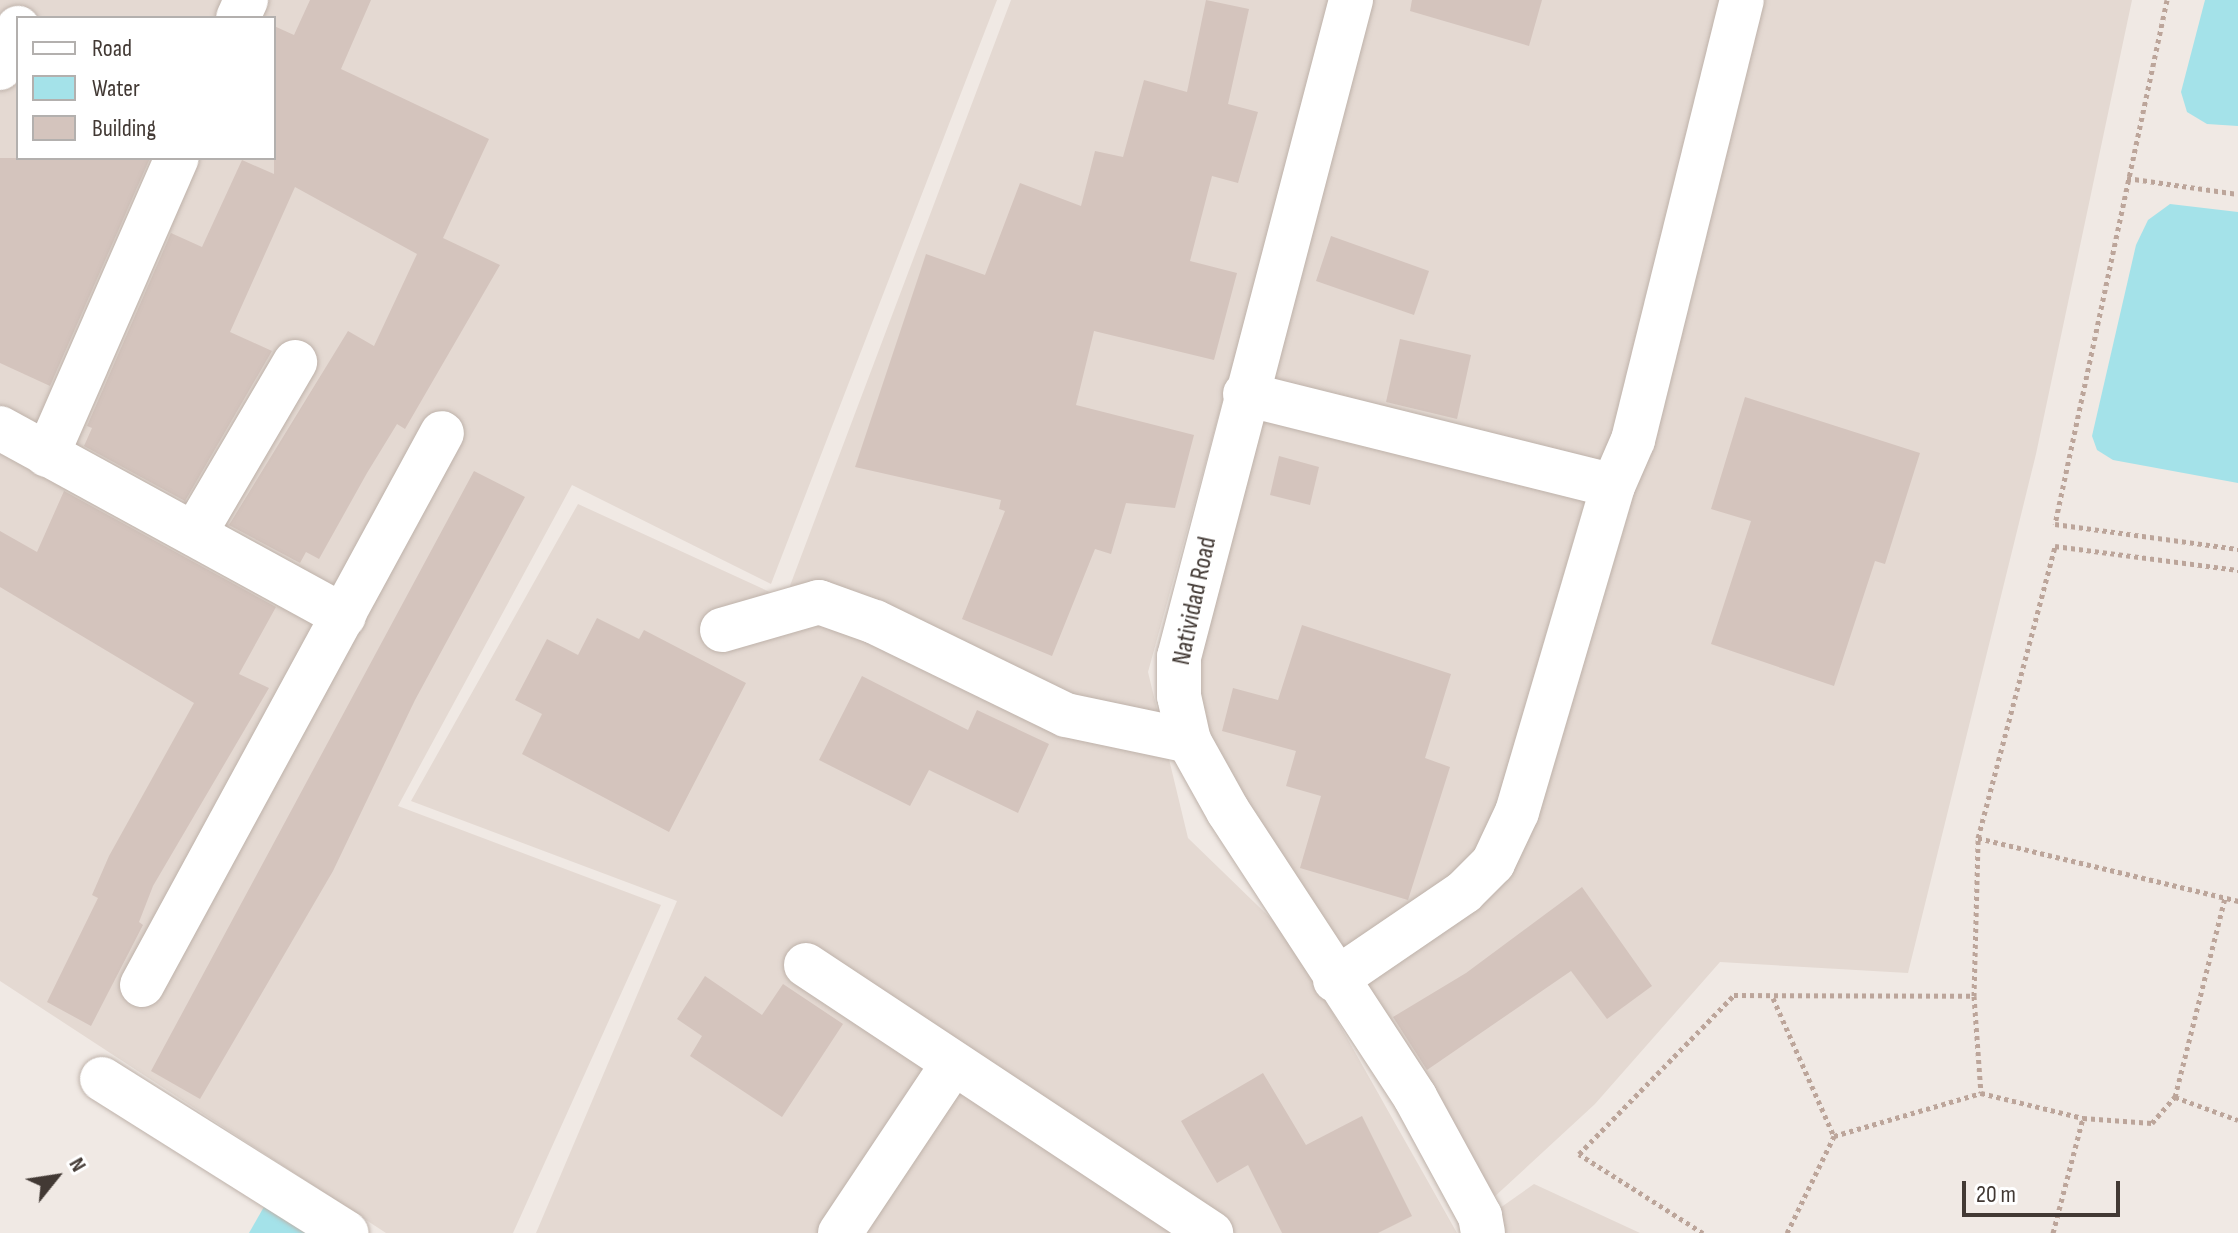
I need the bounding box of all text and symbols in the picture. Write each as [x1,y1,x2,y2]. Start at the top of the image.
legend [16,16,276,160]
text: Road [92,34,132,63]
text: Water [92,74,140,103]
text: Building [92,114,156,143]
street label: Natividad Road [1166,534,1224,668]
north arrow [16,1137,96,1217]
text: N [63,1153,92,1177]
scale bar [1966,1165,2124,1215]
text: 20 m [1976,1180,2016,1209]

